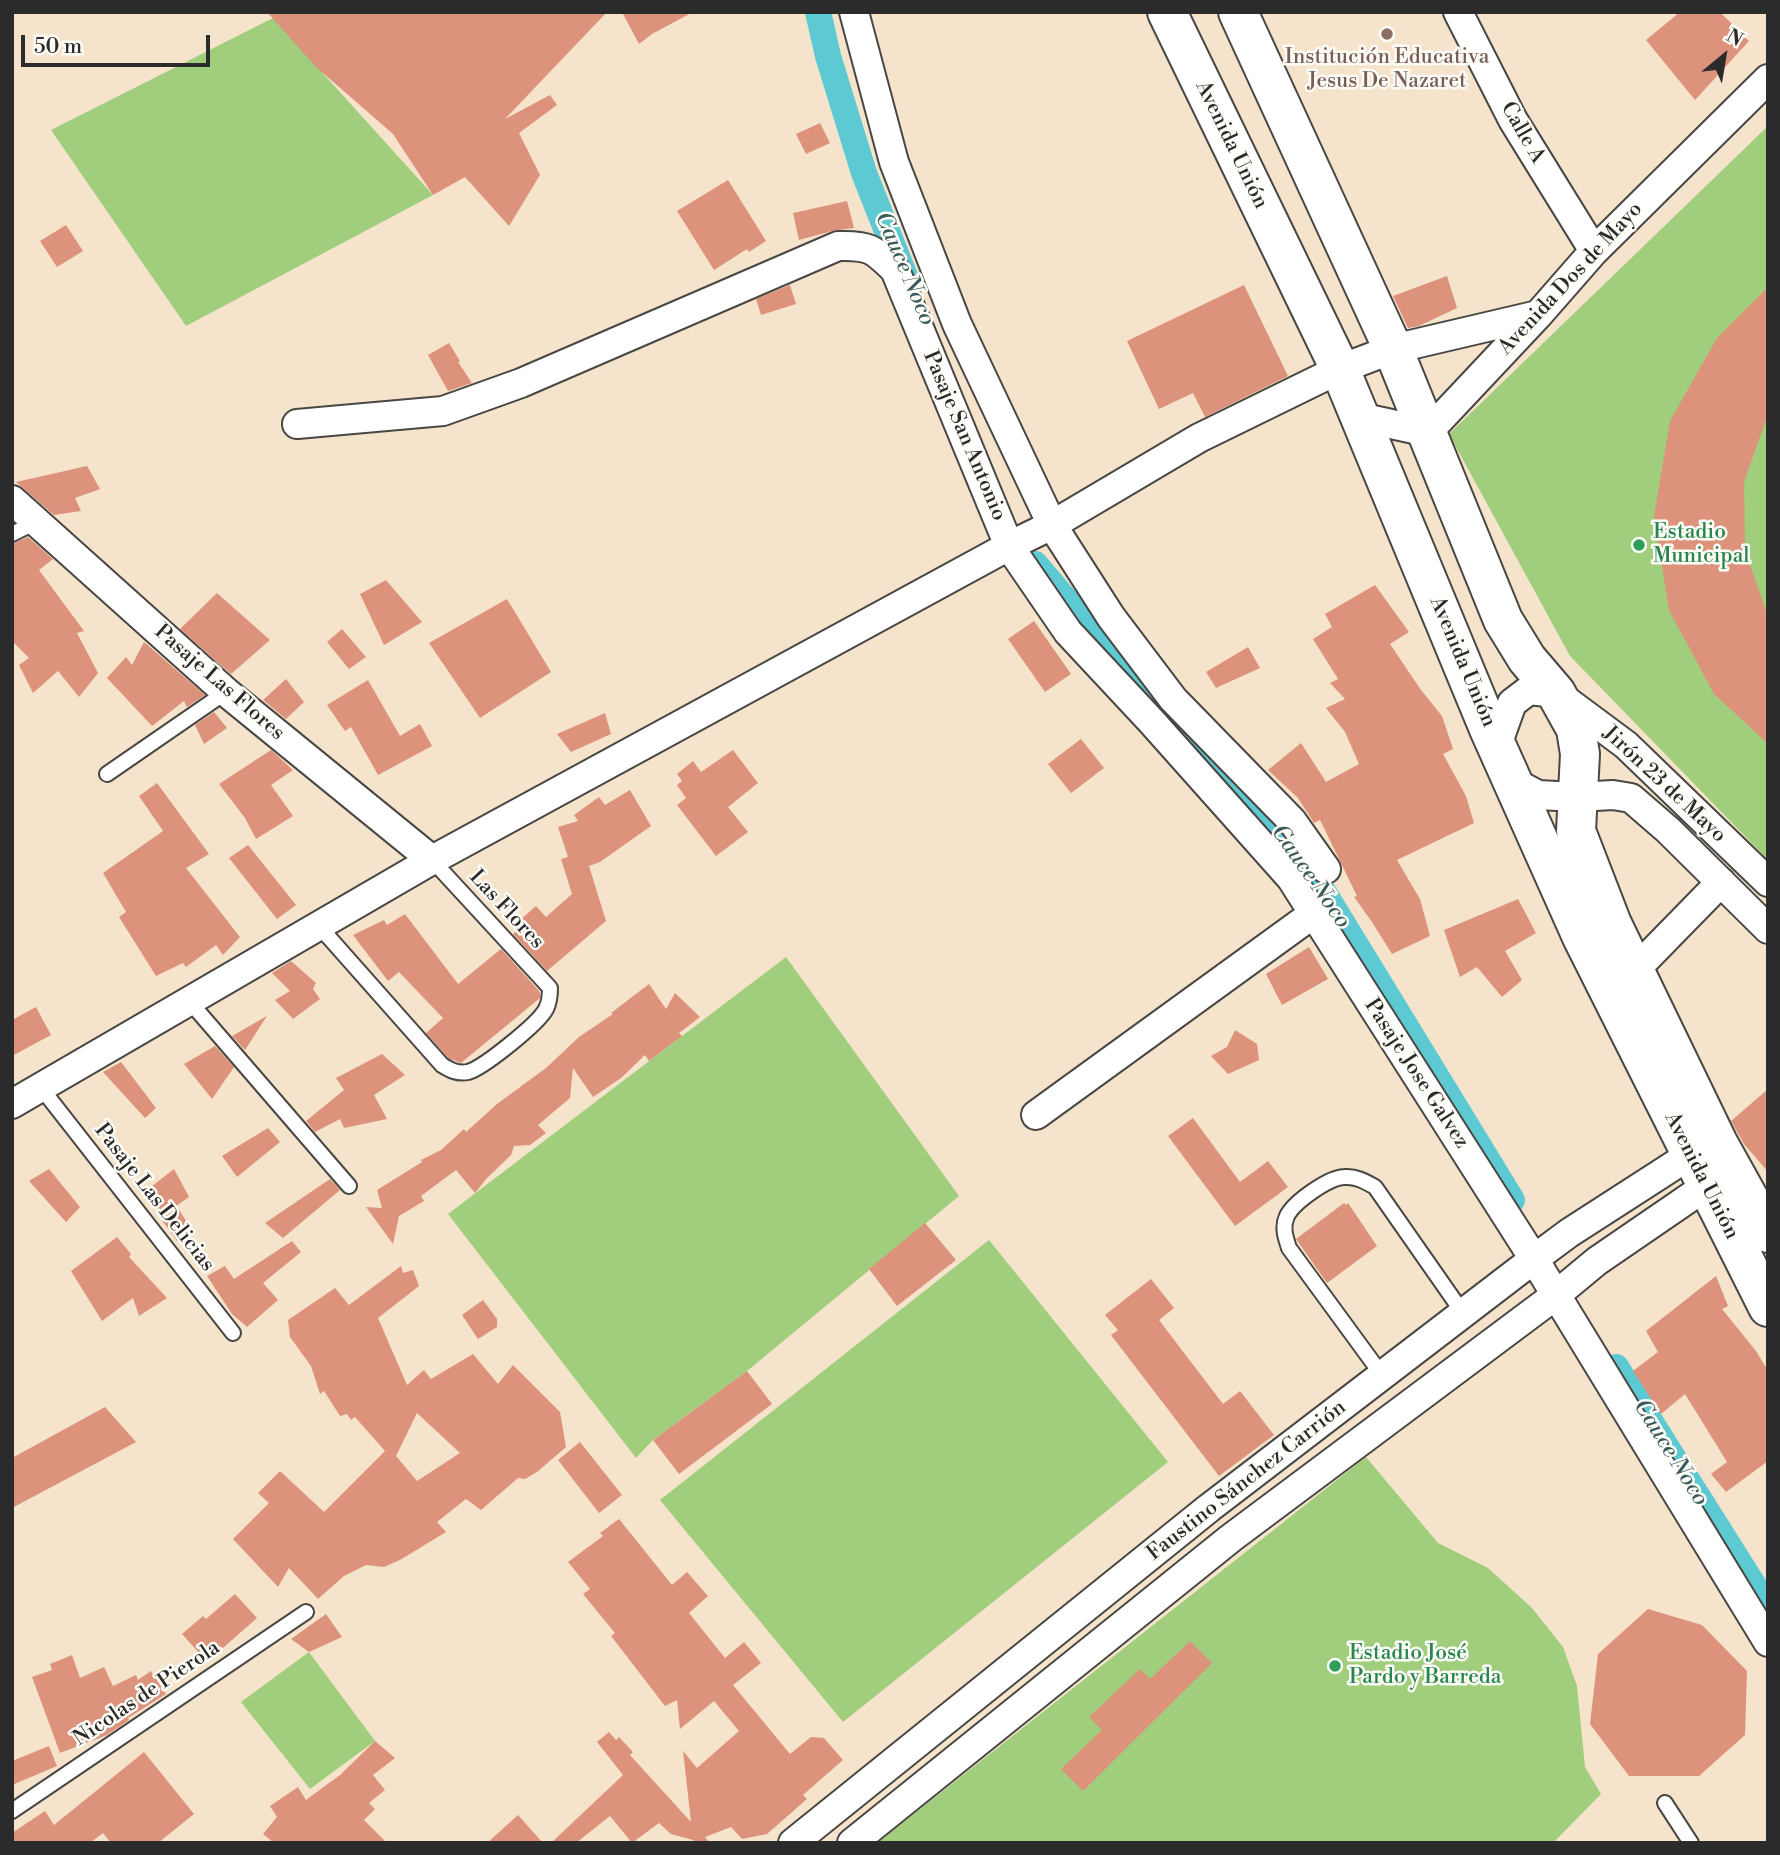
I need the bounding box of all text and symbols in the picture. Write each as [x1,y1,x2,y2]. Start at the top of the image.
scale bar [24,21,214,65]
north arrow [1689,21,1759,91]
text: N [1722,24,1747,52]
marker: Institución Educativa Jesus De Nazaret [1379,26,1395,42]
text: 50 m [34,34,82,60]
place label: Institución Educativa Jesus De Nazaret [1285,45,1489,95]
street label: Avenida Unión [1189,77,1273,213]
street label: Calle A [1494,98,1550,168]
street label: Avenida Dos de Mayo [1494,197,1648,361]
water label: Cauce Noco [868,208,940,330]
street label: Pasaje San Antonio [917,347,1011,525]
place label: Estadio Municipal [1653,520,1749,570]
marker: Estadio Municipal [1631,537,1647,553]
street label: Avenida Unión [1423,593,1501,731]
street label: Pasaje Las Flores [149,620,289,746]
street label: Jirón 23 de Mayo [1597,721,1731,849]
water label: Cauce Noco [1264,820,1356,934]
street label: Las Flores [463,865,549,955]
street label: Pasaje Jose Galvez [1358,994,1474,1154]
street label: Avenida Unión [1658,1108,1744,1244]
street label: Pasaje Las Delicias [88,1119,220,1277]
street label: Faustino Sánchez Carrión [1142,1395,1352,1567]
water label: Cauce Noco [1626,1395,1714,1511]
street label: Nicolas de Pierola [69,1636,225,1752]
place label: Estadio José Pardo y Barreda [1349,1641,1501,1691]
marker: Estadio José Pardo y Barreda [1327,1658,1343,1674]

